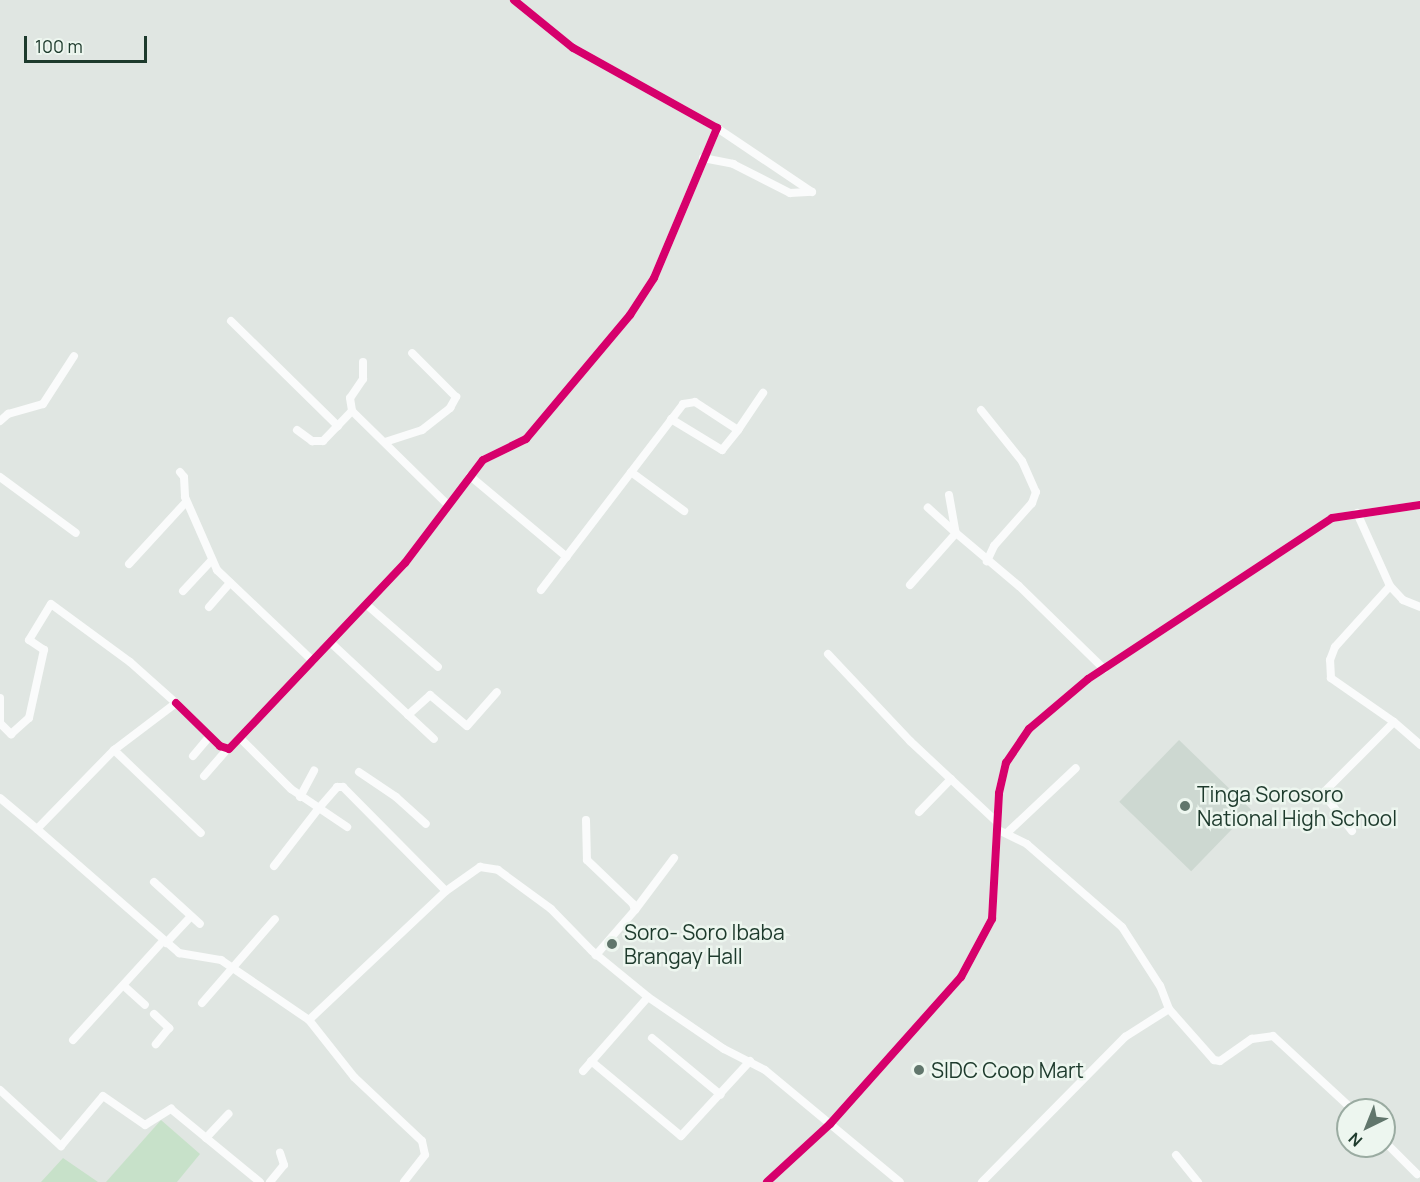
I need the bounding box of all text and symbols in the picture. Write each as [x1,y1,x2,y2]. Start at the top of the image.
scale bar [27,24,150,62]
text: 100 m [35,34,83,58]
place label: Tinga Sorosoro National High School [1197,781,1397,831]
marker: Tinga Sorosoro National High School [1178,799,1192,813]
place label: Soro- Soro Ibaba Brangay Hall [624,919,785,969]
marker: Soro- Soro Ibaba Brangay Hall [605,937,619,951]
place label: SIDC Coop Mart [931,1057,1084,1083]
marker: SIDC Coop Mart [912,1063,926,1077]
north arrow [1336,1098,1396,1158]
text: N [1343,1128,1367,1152]

